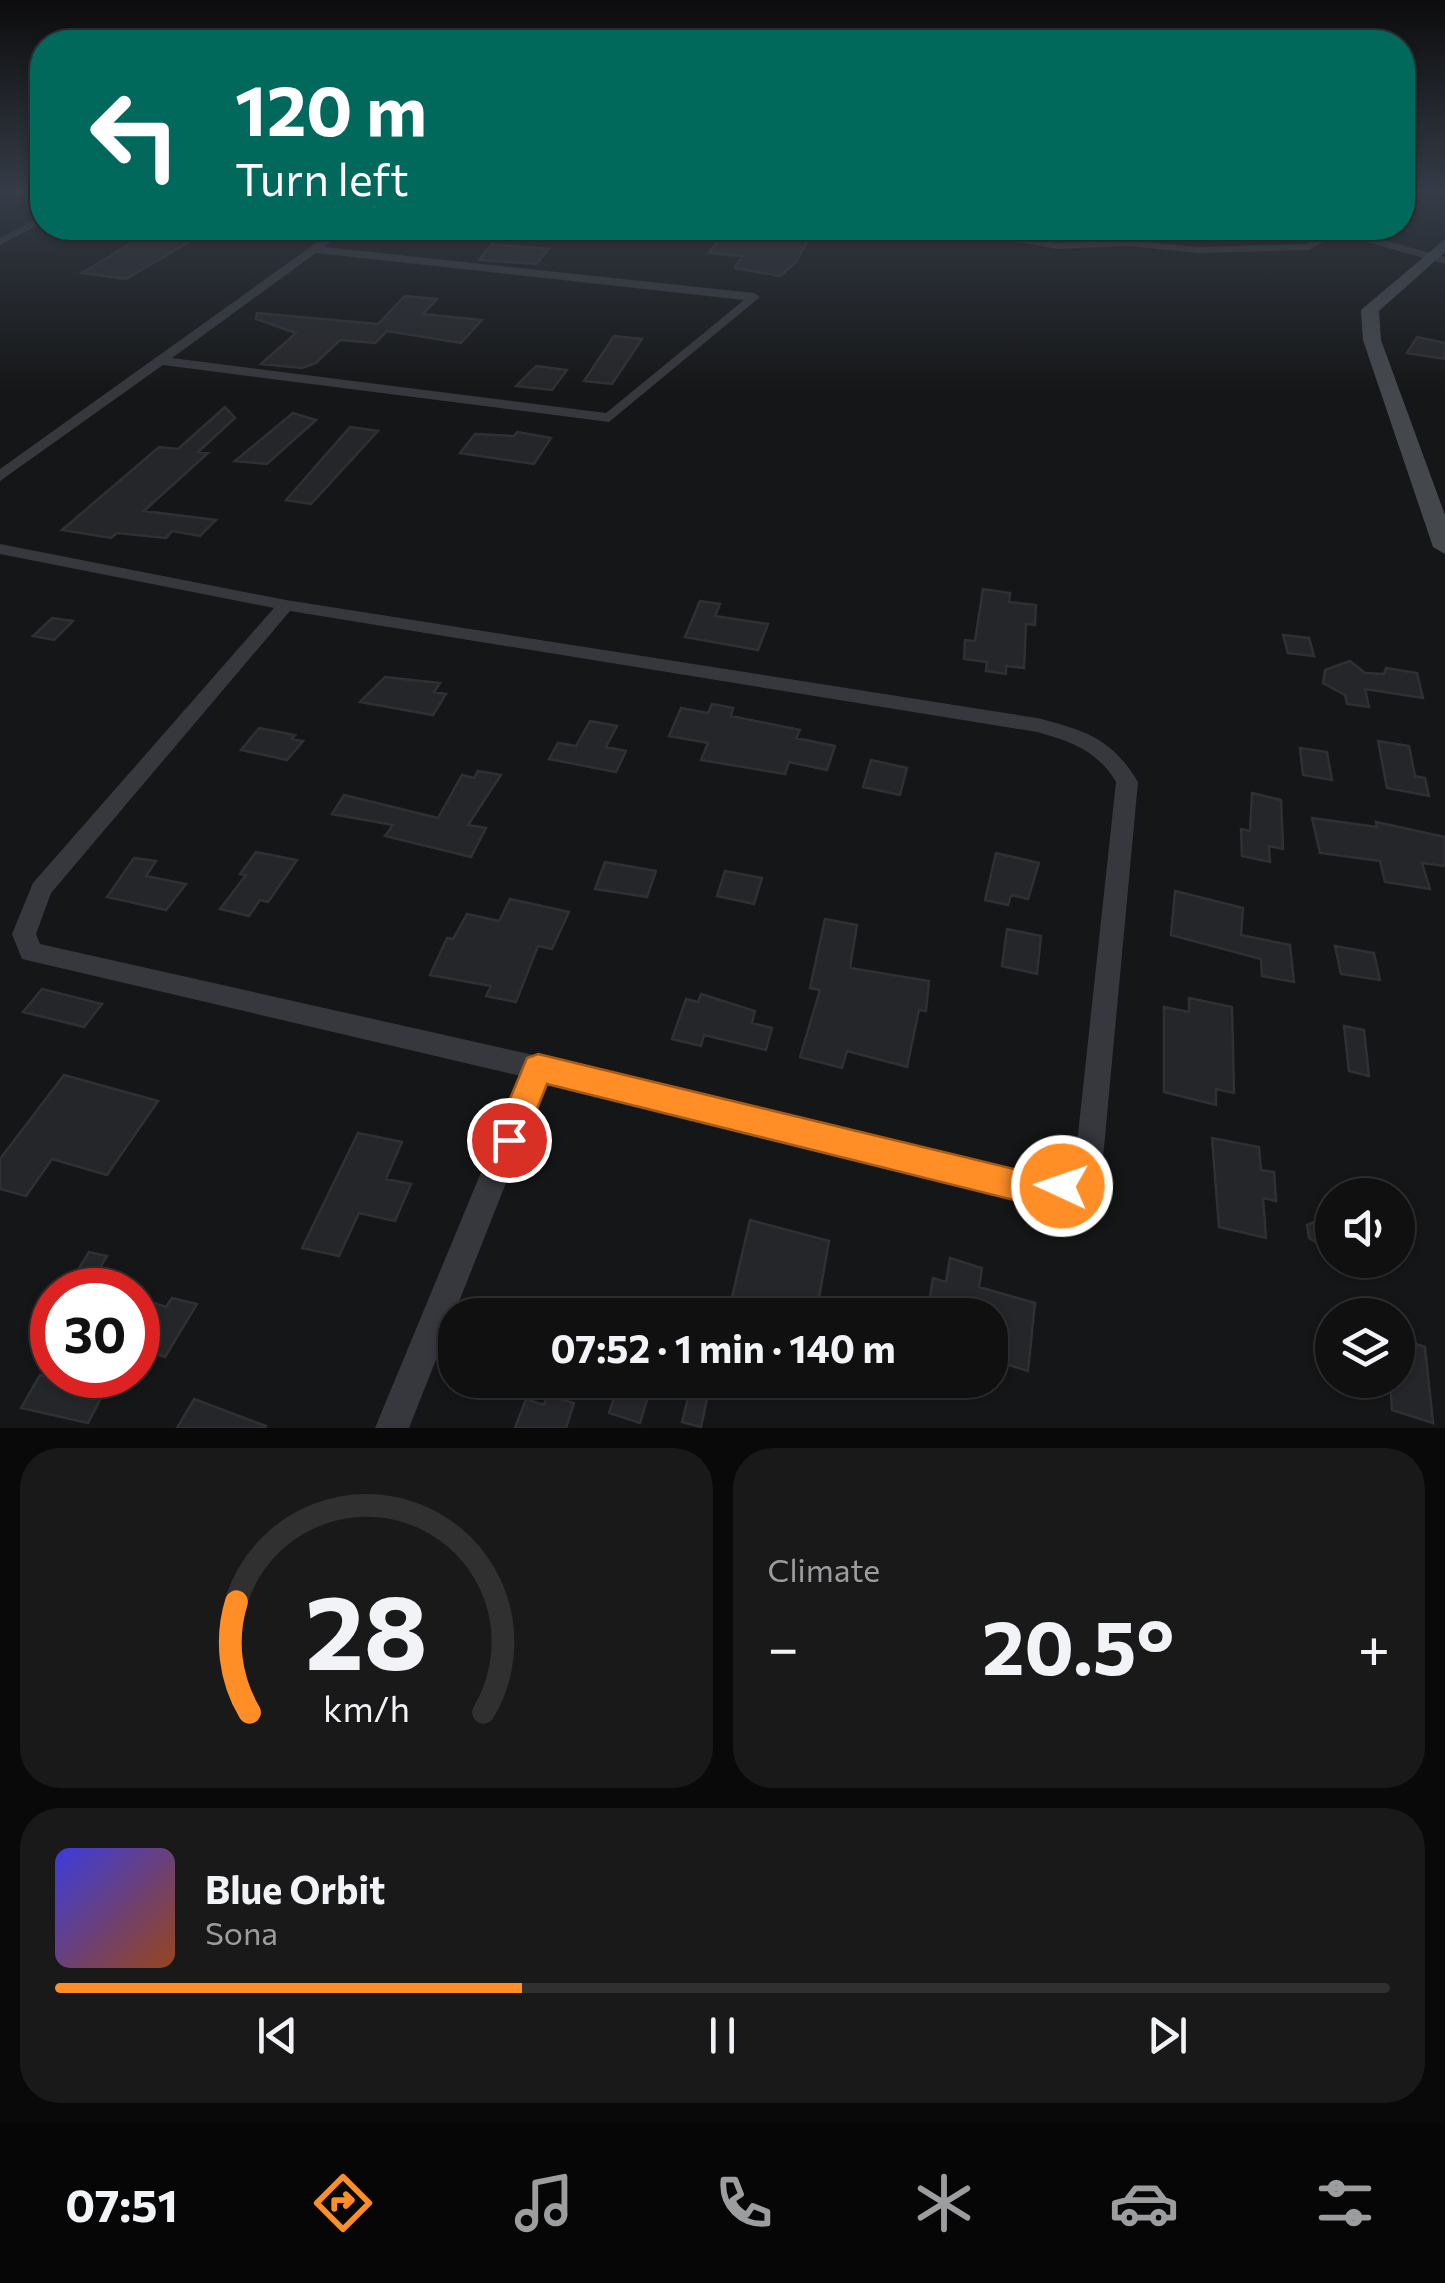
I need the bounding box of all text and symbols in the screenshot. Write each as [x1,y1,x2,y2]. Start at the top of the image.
text: 120 m [235,65,427,150]
icon: left [70,70,200,200]
text: Turn left [235,150,409,205]
pin [467,1098,552,1183]
icon: arrive [482,1113,537,1168]
position arrow [1010,1134,1114,1238]
map controls [1315,1178,1415,1398]
button: sound [1315,1178,1415,1278]
speed limit sign: 30 [30,1268,160,1398]
button: layers [1315,1298,1415,1398]
text: 07:52 · 1 min · 140 m [550,1324,896,1371]
text: Climate [768,1549,880,1589]
text: 28 [305,1564,428,1691]
text: 20.5° [982,1599,1174,1690]
text: − [768,1612,799,1679]
text: + [1358,1612,1390,1679]
text: km/h [323,1686,410,1729]
text: Blue Orbit [205,1865,385,1912]
text: Sona [205,1912,278,1952]
icon: previous [250,2008,305,2063]
icon: pause [695,2008,750,2063]
icon: next [1140,2008,1195,2063]
icon: directions [308,2168,378,2238]
icon: music [509,2168,579,2238]
icon: phone [709,2168,779,2238]
icon: climate [909,2168,979,2238]
icon: car [1109,2168,1179,2238]
icon: filters [1310,2168,1380,2238]
text: 07:51 [65,2176,178,2231]

